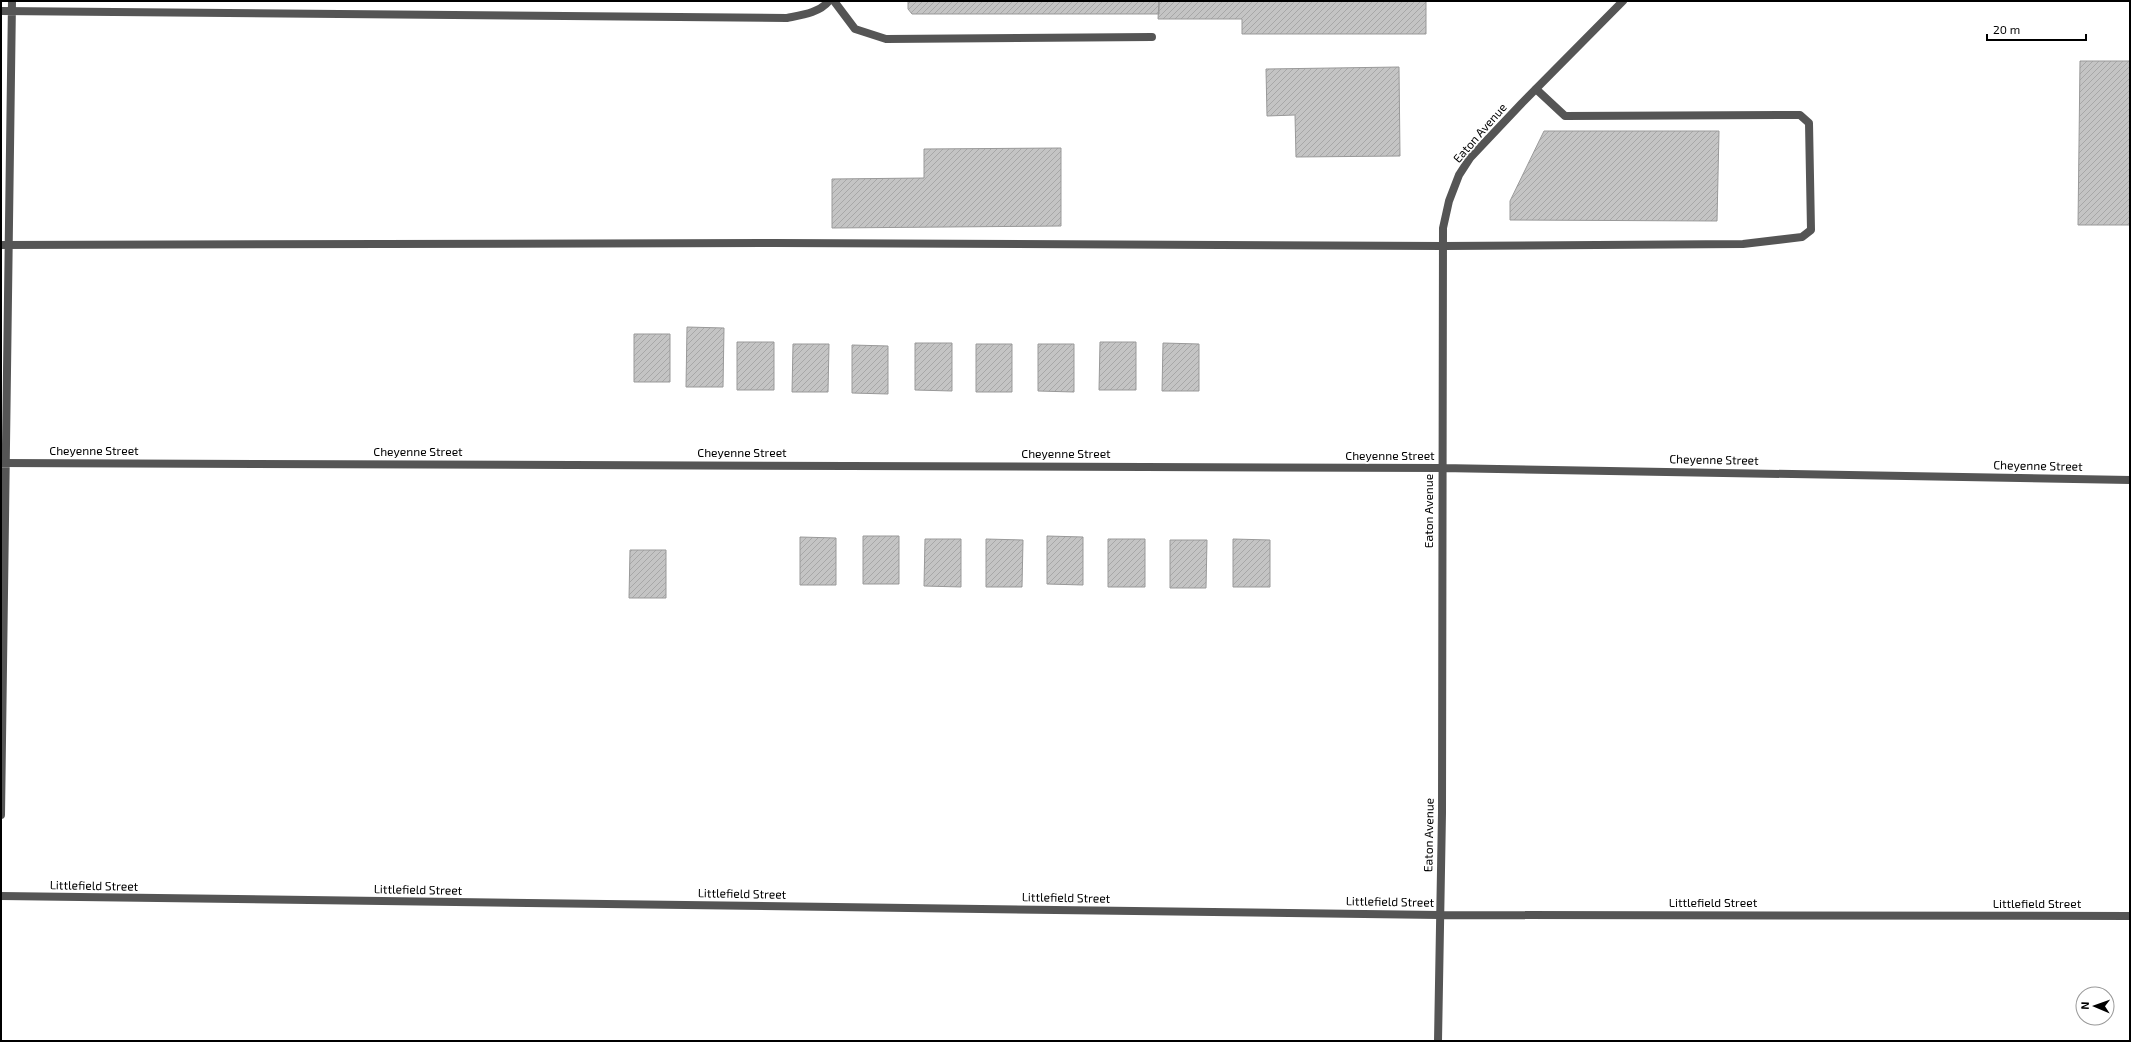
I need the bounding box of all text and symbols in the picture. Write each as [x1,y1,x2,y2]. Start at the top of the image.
scale bar [1987,16,2086,42]
text: 20 m [1993,22,2020,36]
street label: Eaton Avenue [1450,100,1509,165]
street label: Cheyenne Street [49,443,139,457]
street label: Cheyenne Street [373,444,463,458]
street label: Cheyenne Street [697,445,787,459]
street label: Cheyenne Street [1021,446,1111,460]
street label: Cheyenne Street [1345,448,1435,462]
street label: Cheyenne Street [1669,451,1759,467]
street label: Cheyenne Street [1993,457,2083,473]
street label: Eaton Avenue [1421,474,1435,548]
street label: Eaton Avenue [1420,798,1436,872]
street label: Littlefield Street [50,877,139,893]
street label: Littlefield Street [374,881,463,897]
street label: Littlefield Street [698,885,787,901]
street label: Littlefield Street [1022,889,1111,905]
street label: Littlefield Street [1346,893,1435,909]
street label: Littlefield Street [1669,895,1758,909]
street label: Littlefield Street [1993,896,2082,910]
north arrow [2075,986,2115,1026]
text: N [2078,1001,2091,1010]

